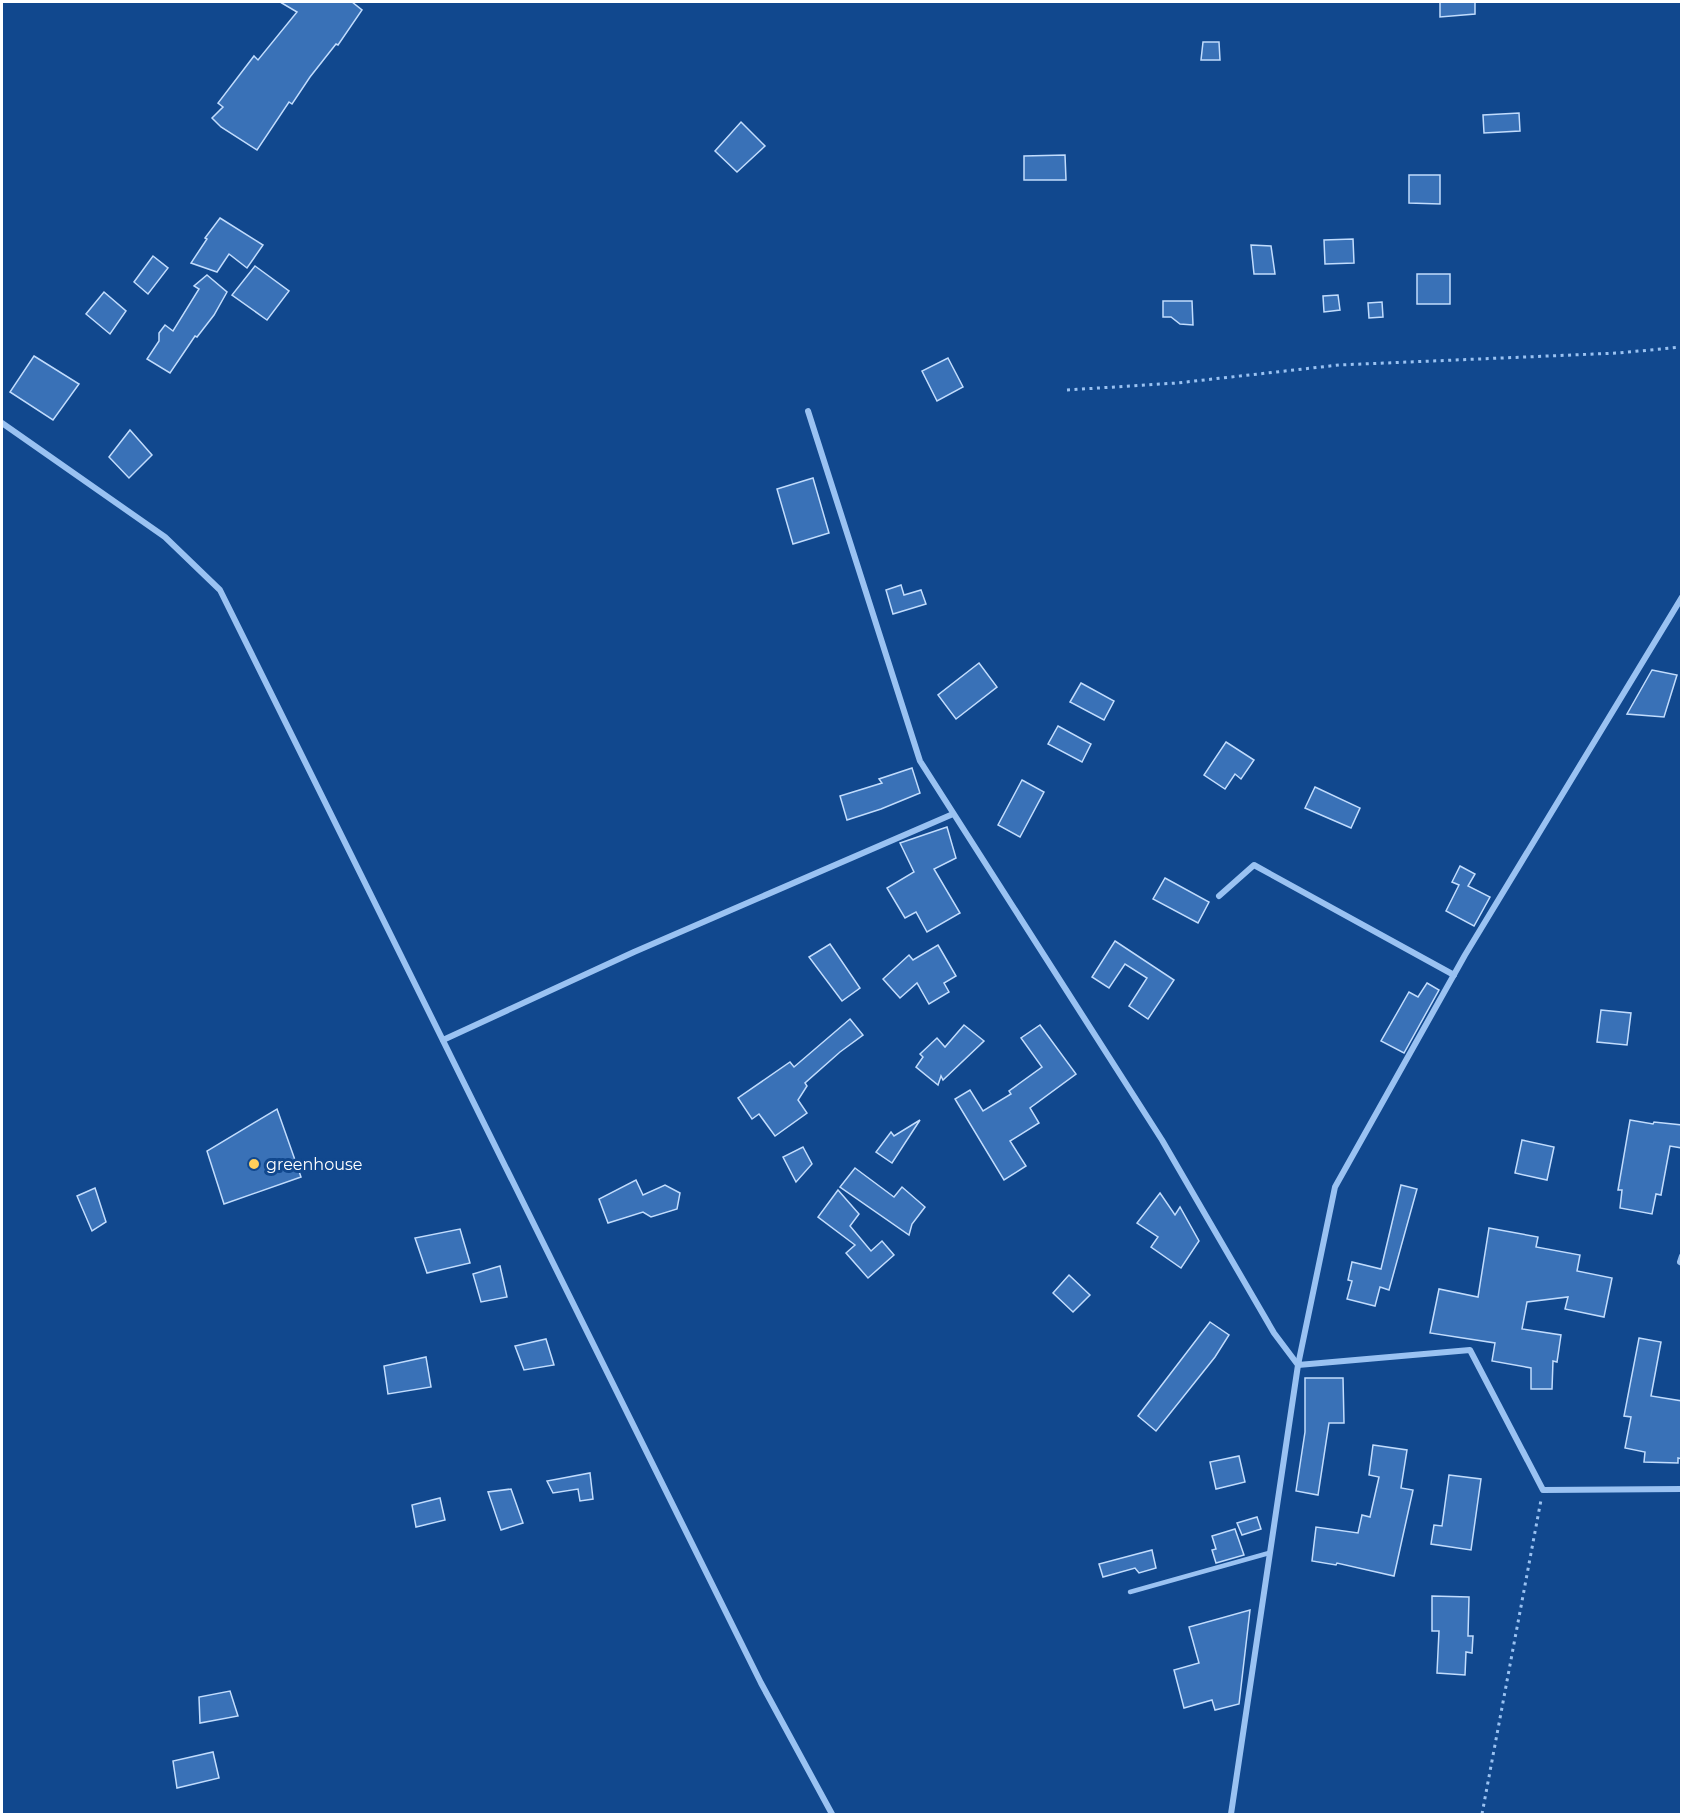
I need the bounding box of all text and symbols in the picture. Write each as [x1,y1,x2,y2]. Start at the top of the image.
place label: greenhouse [266,1155,362,1174]
marker: greenhouse [247,1157,261,1171]

